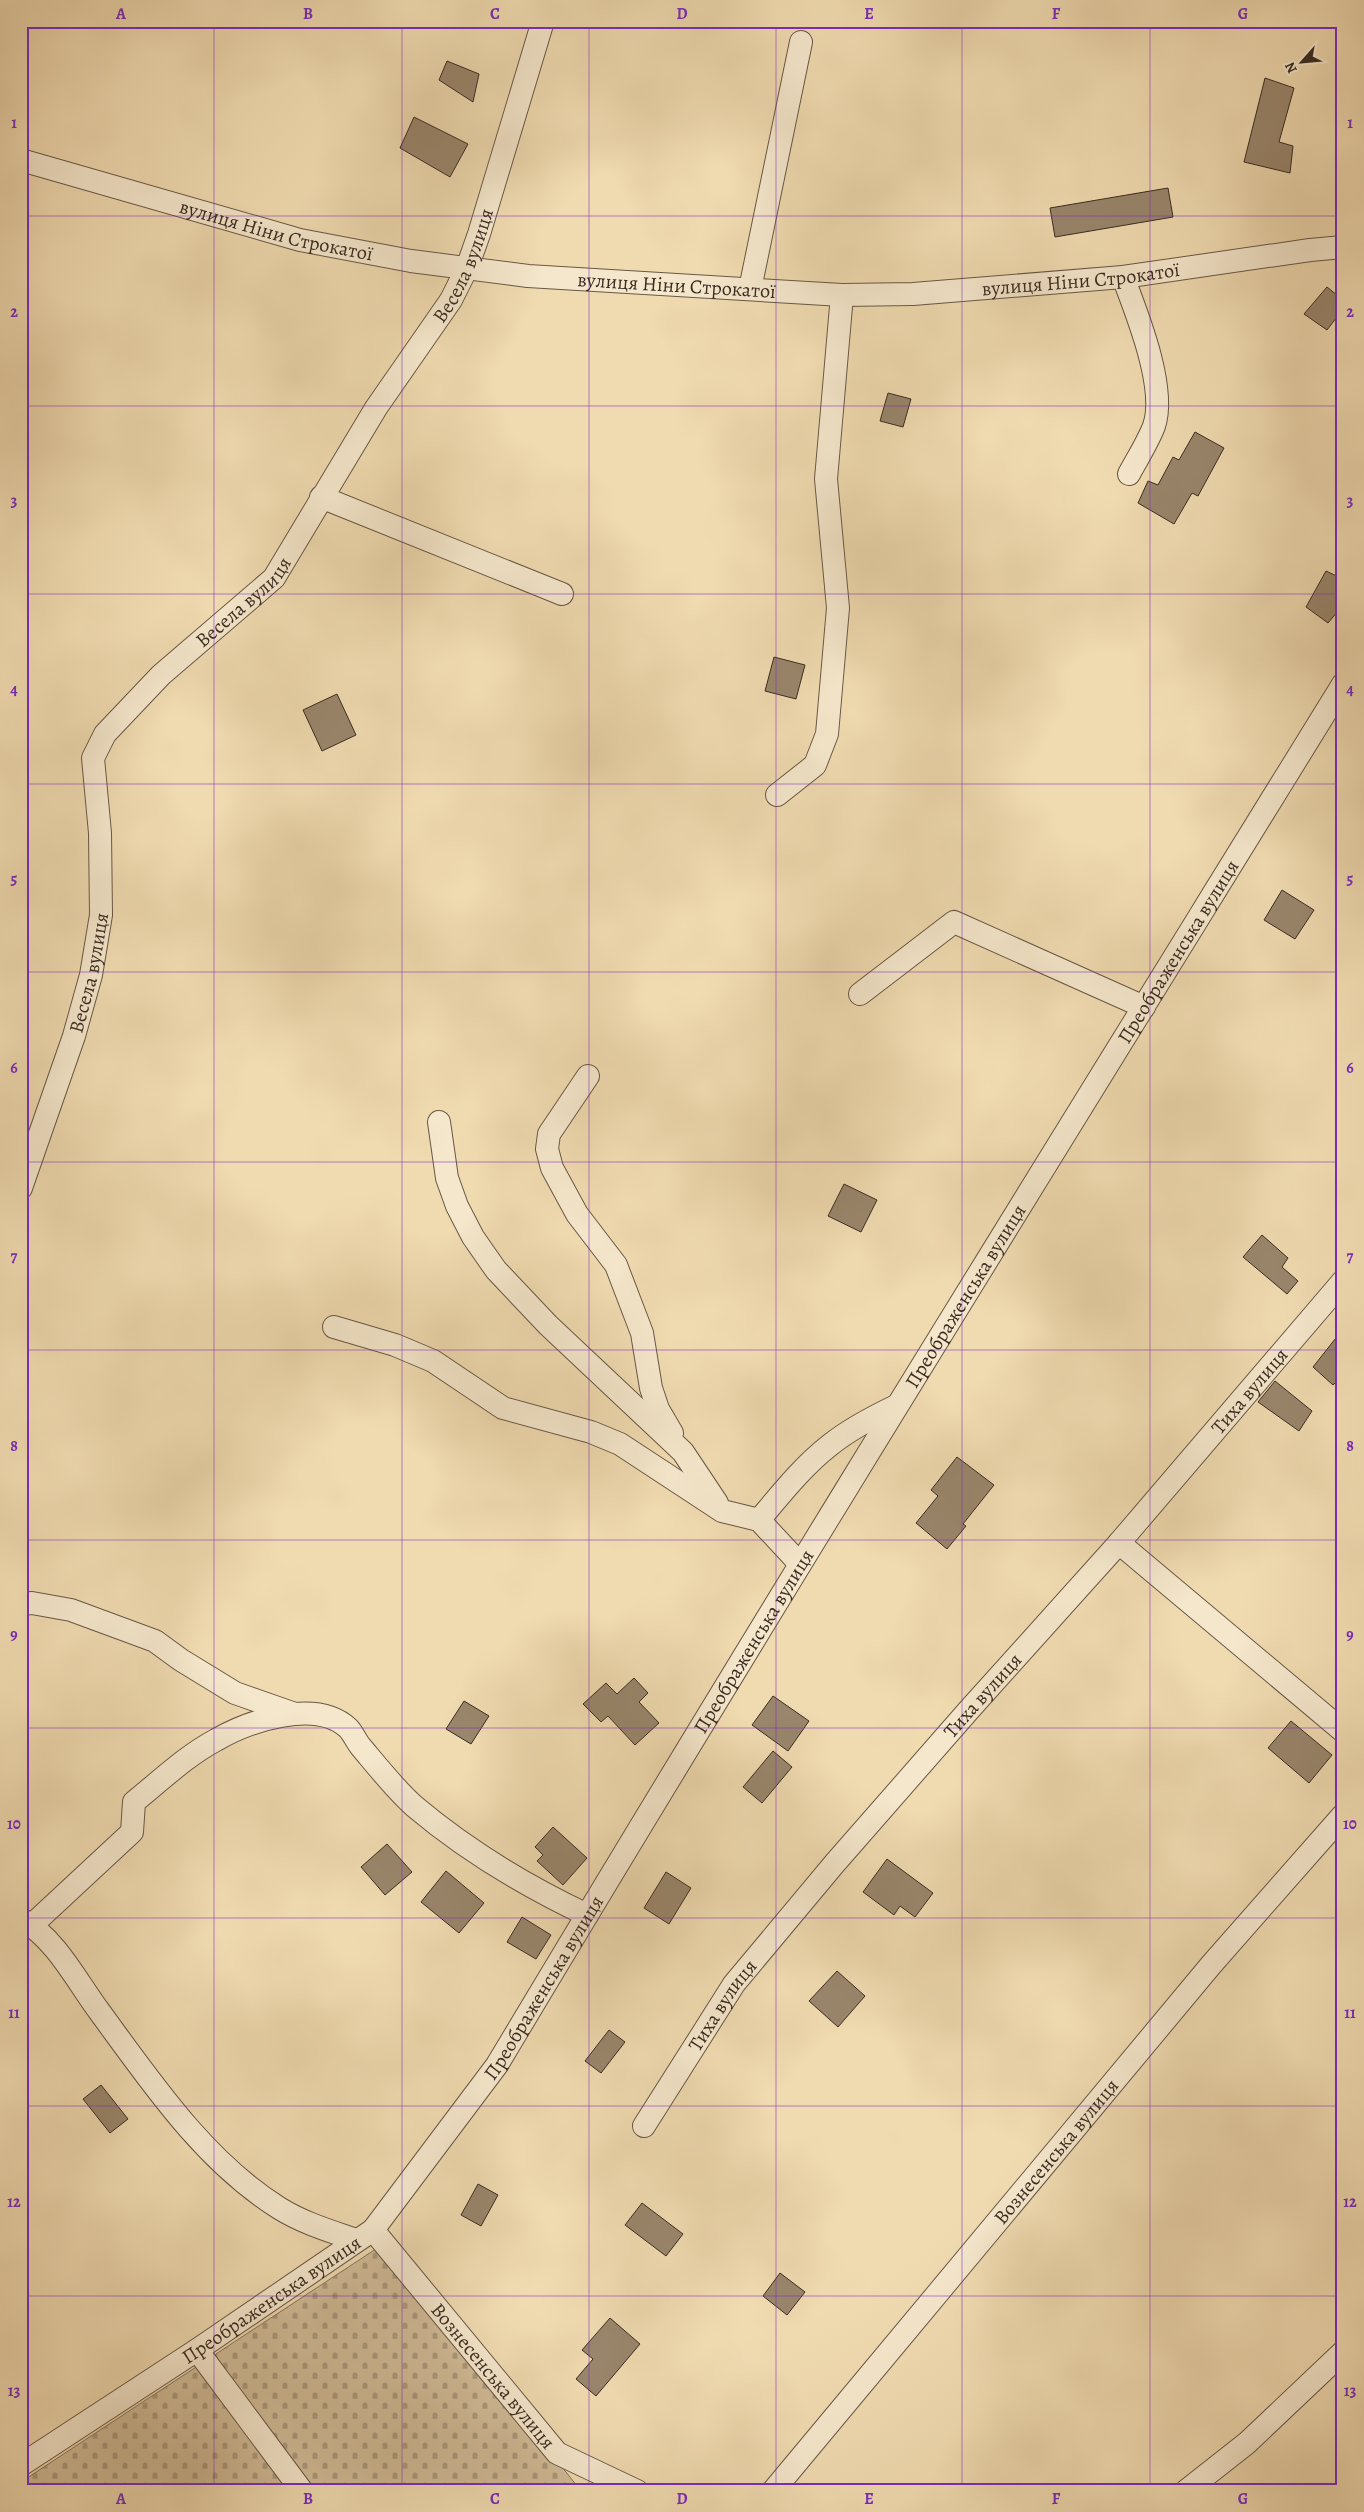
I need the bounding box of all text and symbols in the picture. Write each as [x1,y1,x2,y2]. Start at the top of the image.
text: A [115,3,127,25]
text: B [303,3,313,25]
text: C [490,3,500,25]
text: D [676,3,688,25]
text: E [864,3,874,25]
text: F [1052,3,1061,25]
text: G [1238,3,1248,25]
north arrow [1276,38,1326,88]
text: N [1280,59,1302,77]
text: 1 [11,112,17,134]
text: 1 [1347,112,1353,134]
street label: вулиця Ніни Строкатої [176,193,376,268]
street label: Весела вулиця [426,205,500,328]
street label: вулиця Ніни Строкатої [981,256,1182,302]
street label: вулиця Ніни Строкатої [576,266,777,305]
text: 2 [10,301,18,323]
text: 2 [1346,301,1354,323]
text: 3 [11,490,18,512]
text: 3 [1347,490,1354,512]
street label: Весела вулиця [190,552,298,654]
text: 4 [10,679,18,701]
text: 4 [1346,679,1354,701]
street label: Преображенська вулиця [1111,855,1245,1049]
text: 5 [11,868,18,890]
text: 5 [1347,868,1354,890]
street label: Весела вулиця [62,911,115,1036]
text: 6 [10,1057,18,1079]
text: 6 [1346,1057,1354,1079]
street label: Преображенська вулиця [899,1199,1032,1393]
text: 7 [11,1246,18,1268]
text: 7 [1347,1246,1354,1268]
street label: Тиха вулиця [1205,1342,1294,1440]
text: 8 [10,1435,18,1457]
text: 8 [1346,1435,1354,1457]
street label: Преображенська вулиця [687,1544,820,1739]
text: 9 [10,1624,18,1646]
text: 9 [1346,1624,1354,1646]
street label: Тиха вулиця [937,1647,1028,1744]
text: 10 [7,1813,21,1835]
text: 10 [1343,1813,1357,1835]
street label: Преображенська вулиця [477,1890,610,2086]
street label: Тиха вулиця [682,1954,763,2057]
text: 11 [8,2002,20,2024]
text: 11 [1344,2002,1356,2024]
street label: Вознесенська вулиця [988,2073,1125,2230]
text: 12 [7,2191,21,2213]
text: 12 [1343,2191,1357,2213]
street label: Преображенська вулиця [177,2229,366,2370]
street label: Вознесенська вулиця [425,2297,561,2455]
text: 13 [8,2380,20,2402]
text: 13 [1344,2380,1356,2402]
text: A [115,2488,127,2510]
text: B [303,2488,313,2510]
text: C [490,2488,500,2510]
text: D [676,2488,688,2510]
text: E [864,2488,874,2510]
text: F [1052,2488,1061,2510]
text: G [1238,2488,1248,2510]

